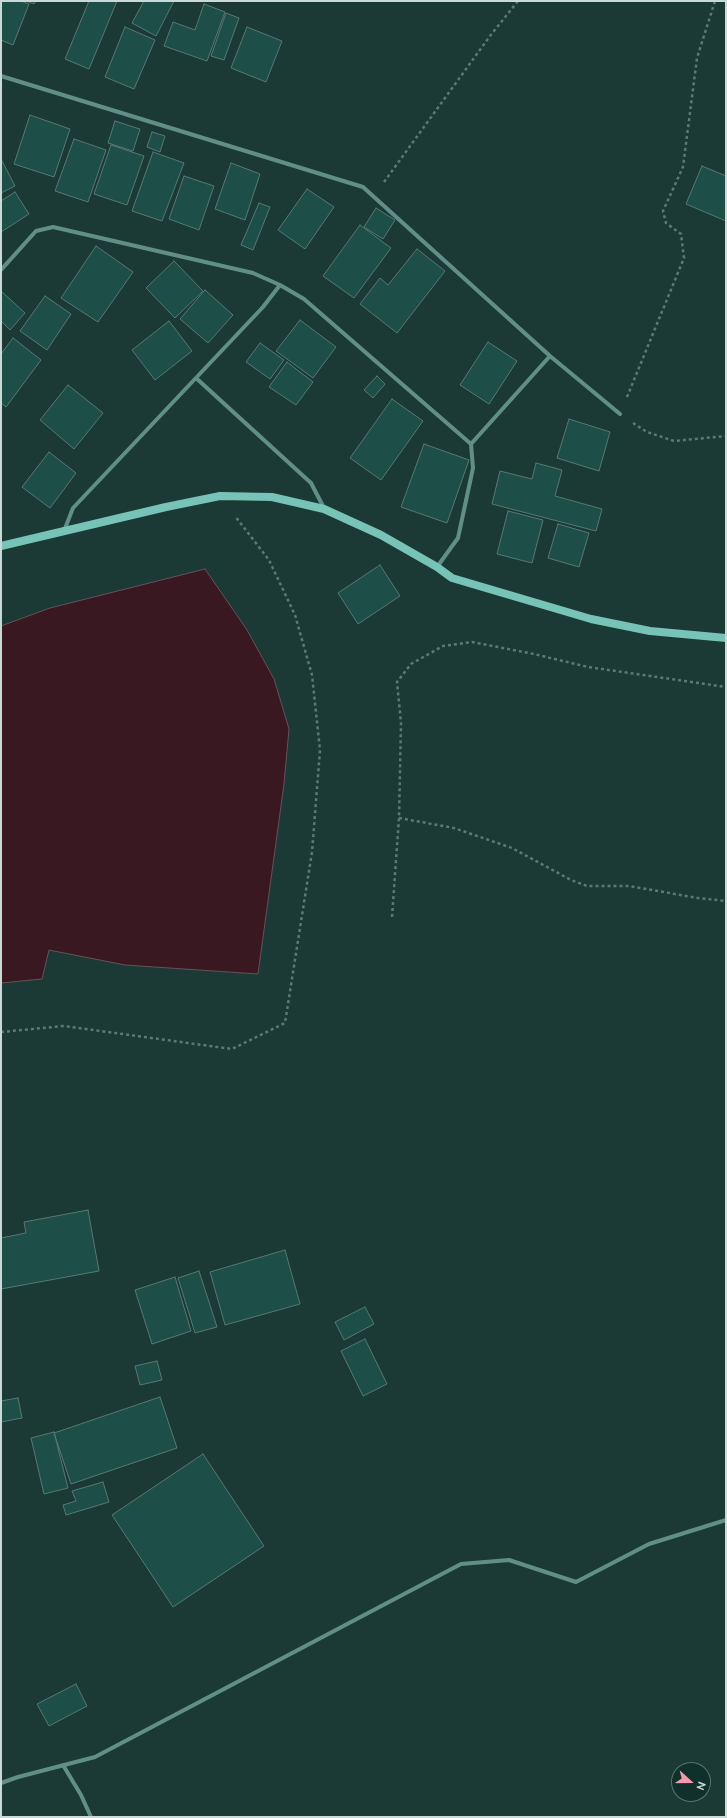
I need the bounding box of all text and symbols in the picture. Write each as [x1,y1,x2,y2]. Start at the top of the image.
north arrow [671,1762,711,1802]
text: N [694,1780,708,1792]

